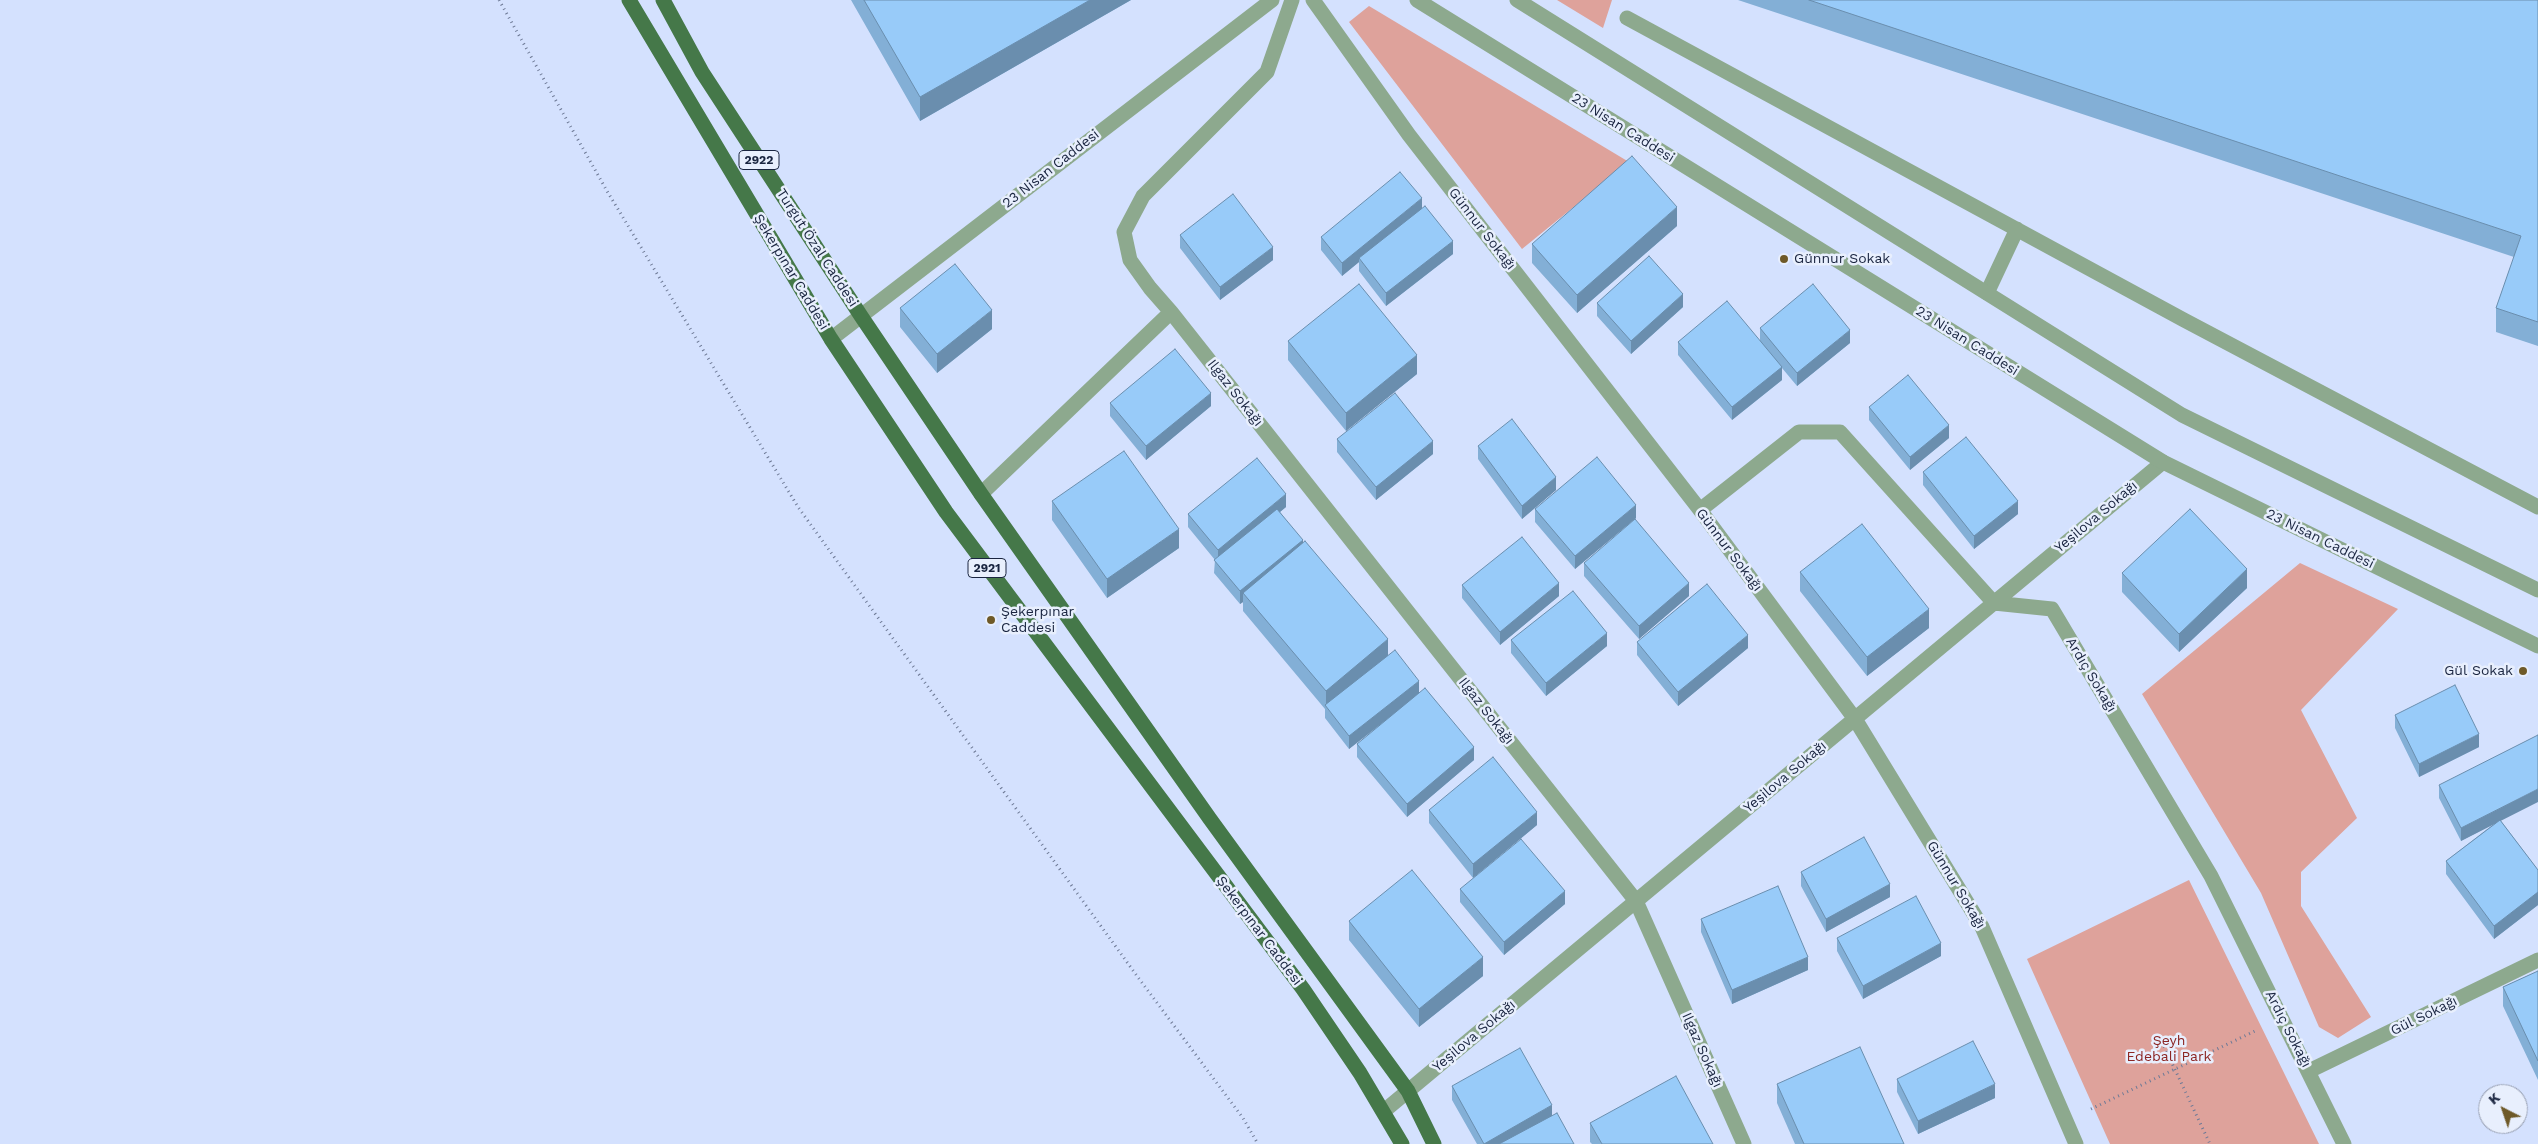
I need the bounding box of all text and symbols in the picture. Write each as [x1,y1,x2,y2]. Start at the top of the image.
street label: 23 Nisan Caddesi [1568,90,1678,166]
street label: 23 Nisan Caddesi [999,126,1103,212]
road number: 2922 [739,150,779,170]
street label: Günnur Sokağı [1445,185,1519,273]
street label: Turgut Özal Caddesi [773,186,861,310]
street label: Şekerpınar Caddesi [750,211,832,333]
place label: Günnur Sokak [1794,251,1890,267]
marker: Günnur Sokak [1778,253,1790,265]
street label: 23 Nisan Caddesi [1912,303,2022,379]
street label: Ilgaz Sokağı [1204,356,1266,430]
street label: Yeşilova Sokağı [2051,477,2141,557]
street label: Günnur Sokağı [1692,505,1766,595]
street label: 23 Nisan Caddesi [2263,506,2377,572]
road number: 2921 [968,558,1006,578]
place label: Şekerpınar Caddesi [1001,604,1074,636]
marker: Şekerpınar Caddesi [985,614,997,626]
street label: Ardıç Sokağı [2062,635,2120,715]
place label: Gül Sokak [2444,663,2513,679]
marker: Gül Sokak [2517,665,2529,677]
street label: Ilgaz Sokağı [1455,674,1517,748]
street label: Yeşilova Sokağı [1740,737,1830,817]
street label: Günnur Sokağı [1923,838,1989,932]
street label: Şekerpınar Caddesi [1212,873,1306,989]
street label: Ardıç Sokağı [2261,988,2315,1070]
street label: Gül Sokağı [2388,993,2460,1039]
street label: Yeşilova Sokağı [1429,996,1519,1076]
street label: Ilgaz Sokağı [1678,1010,1726,1090]
park label: Şeyh Edebali Park [2126,1033,2212,1066]
north arrow [2478,1084,2528,1134]
text: K [2485,1089,2503,1108]

